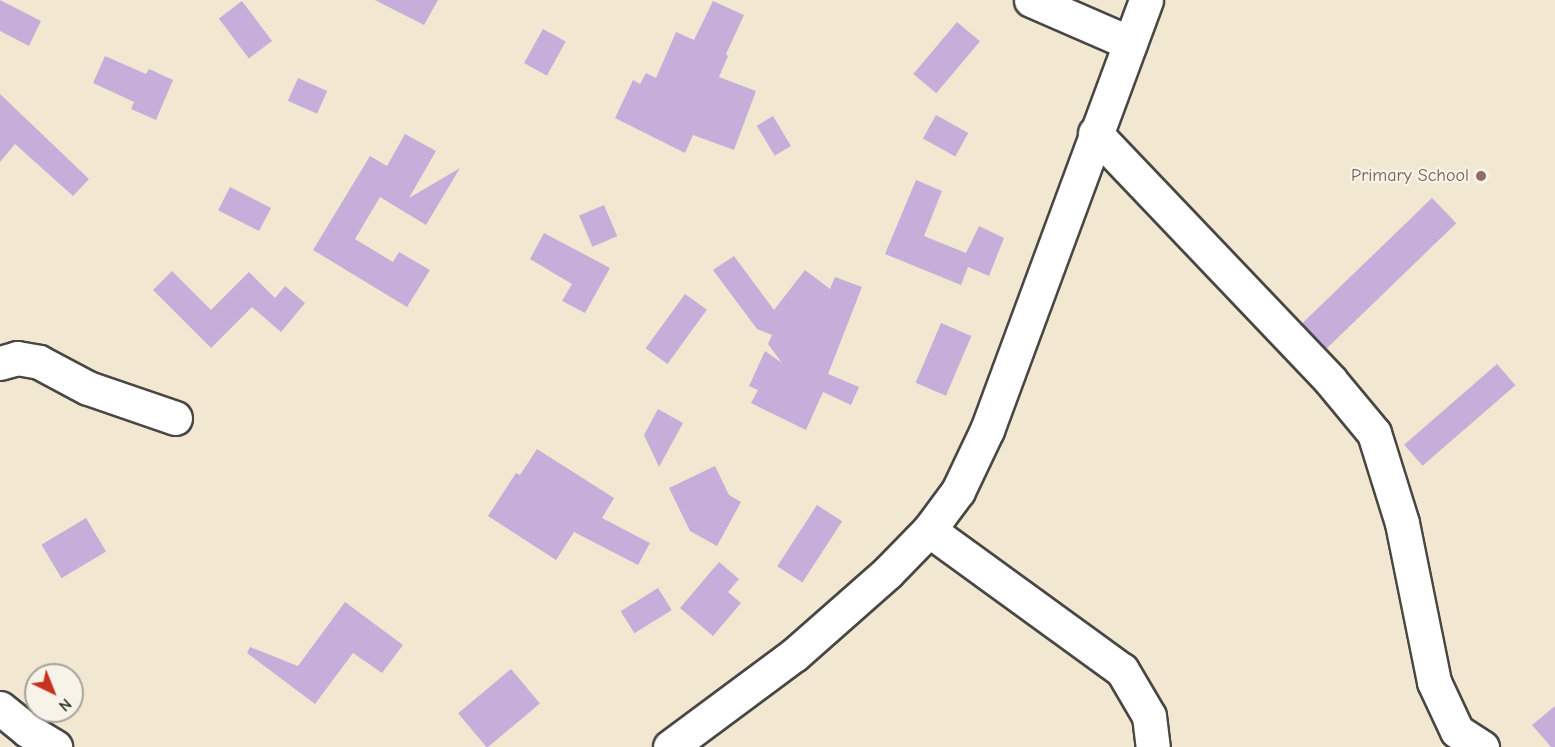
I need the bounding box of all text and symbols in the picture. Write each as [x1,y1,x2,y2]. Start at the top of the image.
place label: Primary School [1351,165,1469,187]
marker: Primary School [1474,169,1488,183]
north arrow [24,663,84,723]
text: N [55,695,75,715]

